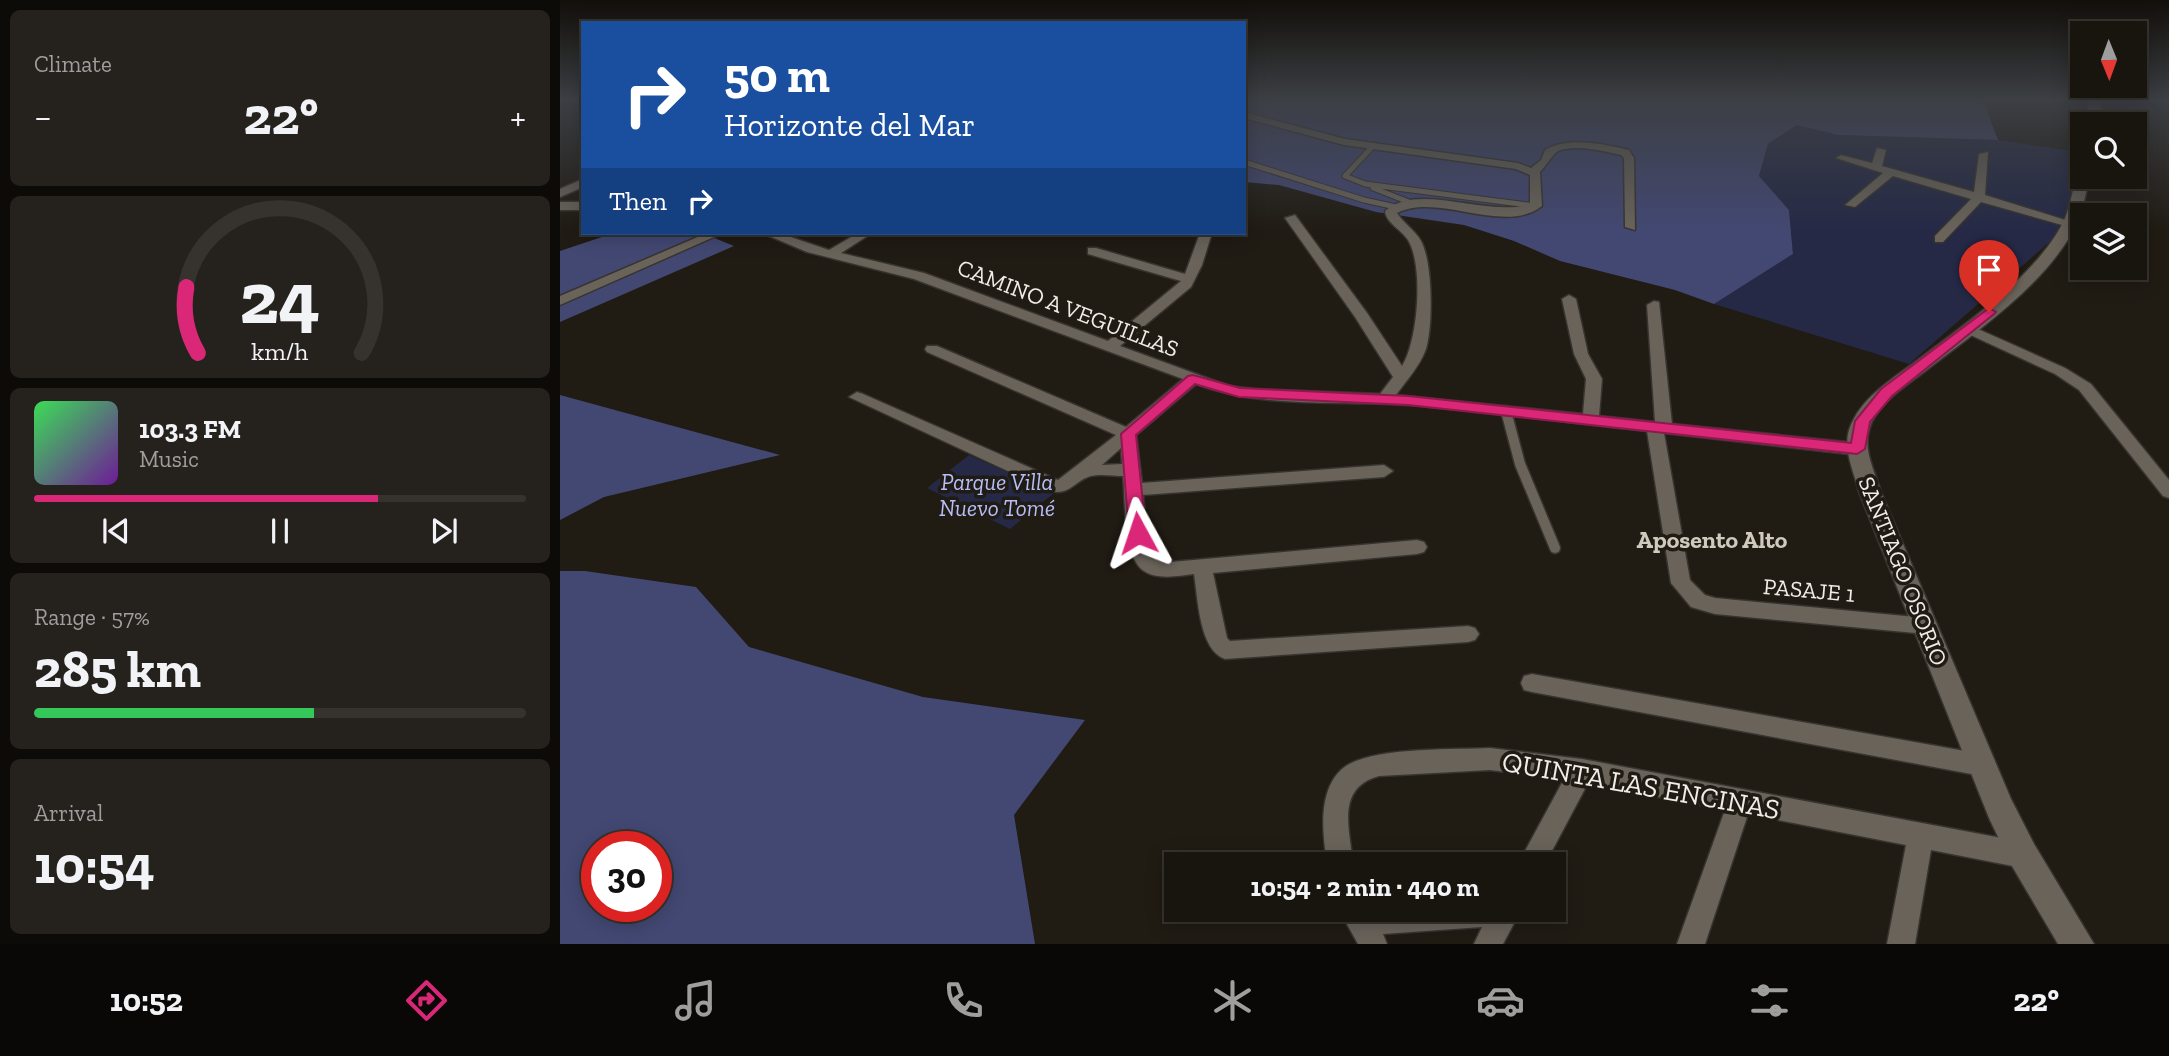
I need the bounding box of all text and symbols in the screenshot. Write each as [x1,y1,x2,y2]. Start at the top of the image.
north arrow [2070,21,2147,98]
map controls [2070,21,2147,280]
text: 50 m [724,46,830,105]
icon: right [609,49,700,140]
text: Climate [34,50,112,78]
text: 22° [244,85,318,147]
text: − [34,94,52,140]
text: + [510,94,526,140]
text: Horizonte del Mar [724,106,975,144]
button: search [2070,112,2147,189]
icon: right [681,182,719,220]
text: Then [609,185,667,217]
button: layers [2070,203,2147,280]
pin [1959,240,2019,312]
icon: arrive [1970,251,2008,289]
street label: CAMINO A VEGUILLAS [954,253,1182,363]
text: 24 [240,254,320,342]
text: km/h [251,335,309,365]
text: 103.3 FM [139,413,241,445]
text: Music [139,445,199,473]
park label: Parque Villa Nuevo Tomé [939,468,1055,522]
street label: SANTIAGO OSORIO [1852,473,1954,669]
position arrow [1101,496,1175,570]
icon: previous [97,512,135,550]
icon: pause [261,512,299,550]
icon: next [425,512,463,550]
district label: Aposento Alto [1637,525,1788,554]
street label: PASAJE 1 [1762,572,1856,608]
text: Range · 57% [34,603,150,631]
text: 285 km [34,638,201,700]
street label: QUINTA LAS ENCINAS [1500,745,1782,826]
text: Arrival [34,799,103,827]
speed limit sign: 30 [581,831,672,922]
text: 10:54 [34,834,155,896]
text: 10:54 · 2 min · 440 m [1251,871,1479,903]
icon: directions [402,976,451,1025]
icon: music [671,976,720,1025]
icon: phone [939,976,988,1025]
icon: climate [1208,976,1257,1025]
icon: car [1476,976,1525,1025]
icon: filters [1745,976,1794,1025]
text: 10:52 [110,981,183,1019]
text: 22° [2013,981,2059,1019]

